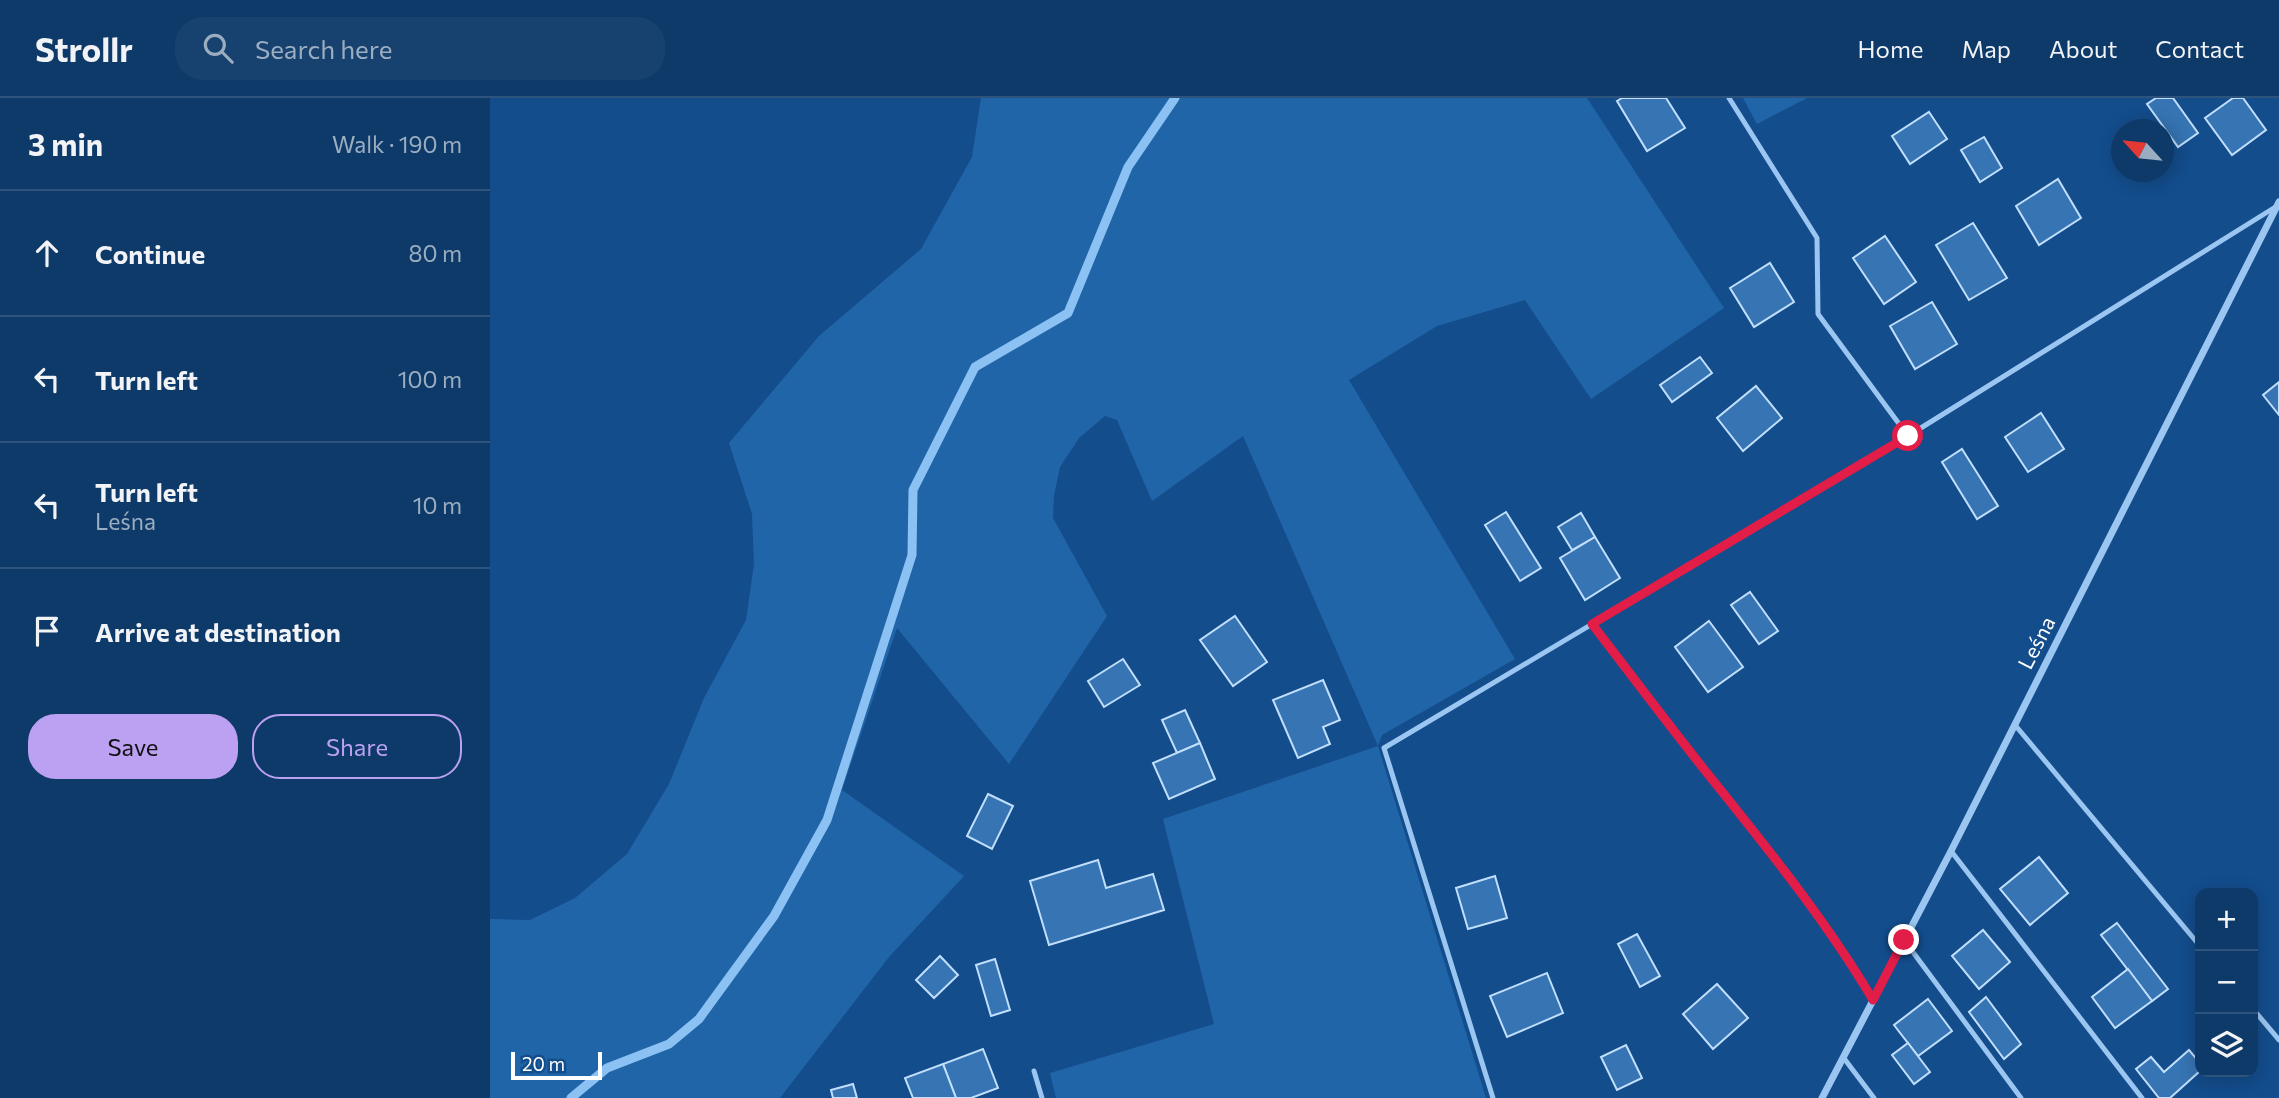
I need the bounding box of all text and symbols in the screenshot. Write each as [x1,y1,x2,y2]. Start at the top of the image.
search box [175,17,665,80]
text: Strollr [35,28,133,69]
icon: search [199,29,237,67]
text: Search here [255,33,392,64]
text: Home [1858,34,1924,63]
text: Map [1962,34,2011,63]
text: About [2049,34,2117,63]
text: Contact [2155,34,2244,63]
north arrow [2111,119,2174,182]
text: 3 min [28,125,103,162]
text: Walk · 190 m [332,130,462,158]
icon: ahead [28,234,66,272]
text: Continue [95,238,205,269]
text: 80 m [409,239,462,267]
icon: left [28,360,66,398]
text: Turn left [95,364,198,395]
text: 100 m [398,365,462,393]
route start [1892,420,1923,451]
text: Turn left [95,476,198,507]
icon: left [28,486,66,524]
text: 10 m [413,491,462,519]
text: Leśna [95,507,156,535]
icon: arrive [28,612,66,650]
street label: Leśna [2012,612,2059,673]
text: Arrive at destination [95,616,341,647]
button: Save [28,714,238,779]
button: Share [252,714,462,779]
map controls [2195,888,2258,1077]
button: + [2195,888,2258,951]
route end [1888,924,1919,955]
button: − [2195,951,2258,1014]
button: layers [2195,1014,2258,1077]
scale bar [511,1049,602,1081]
text: 20 m [522,1052,565,1075]

